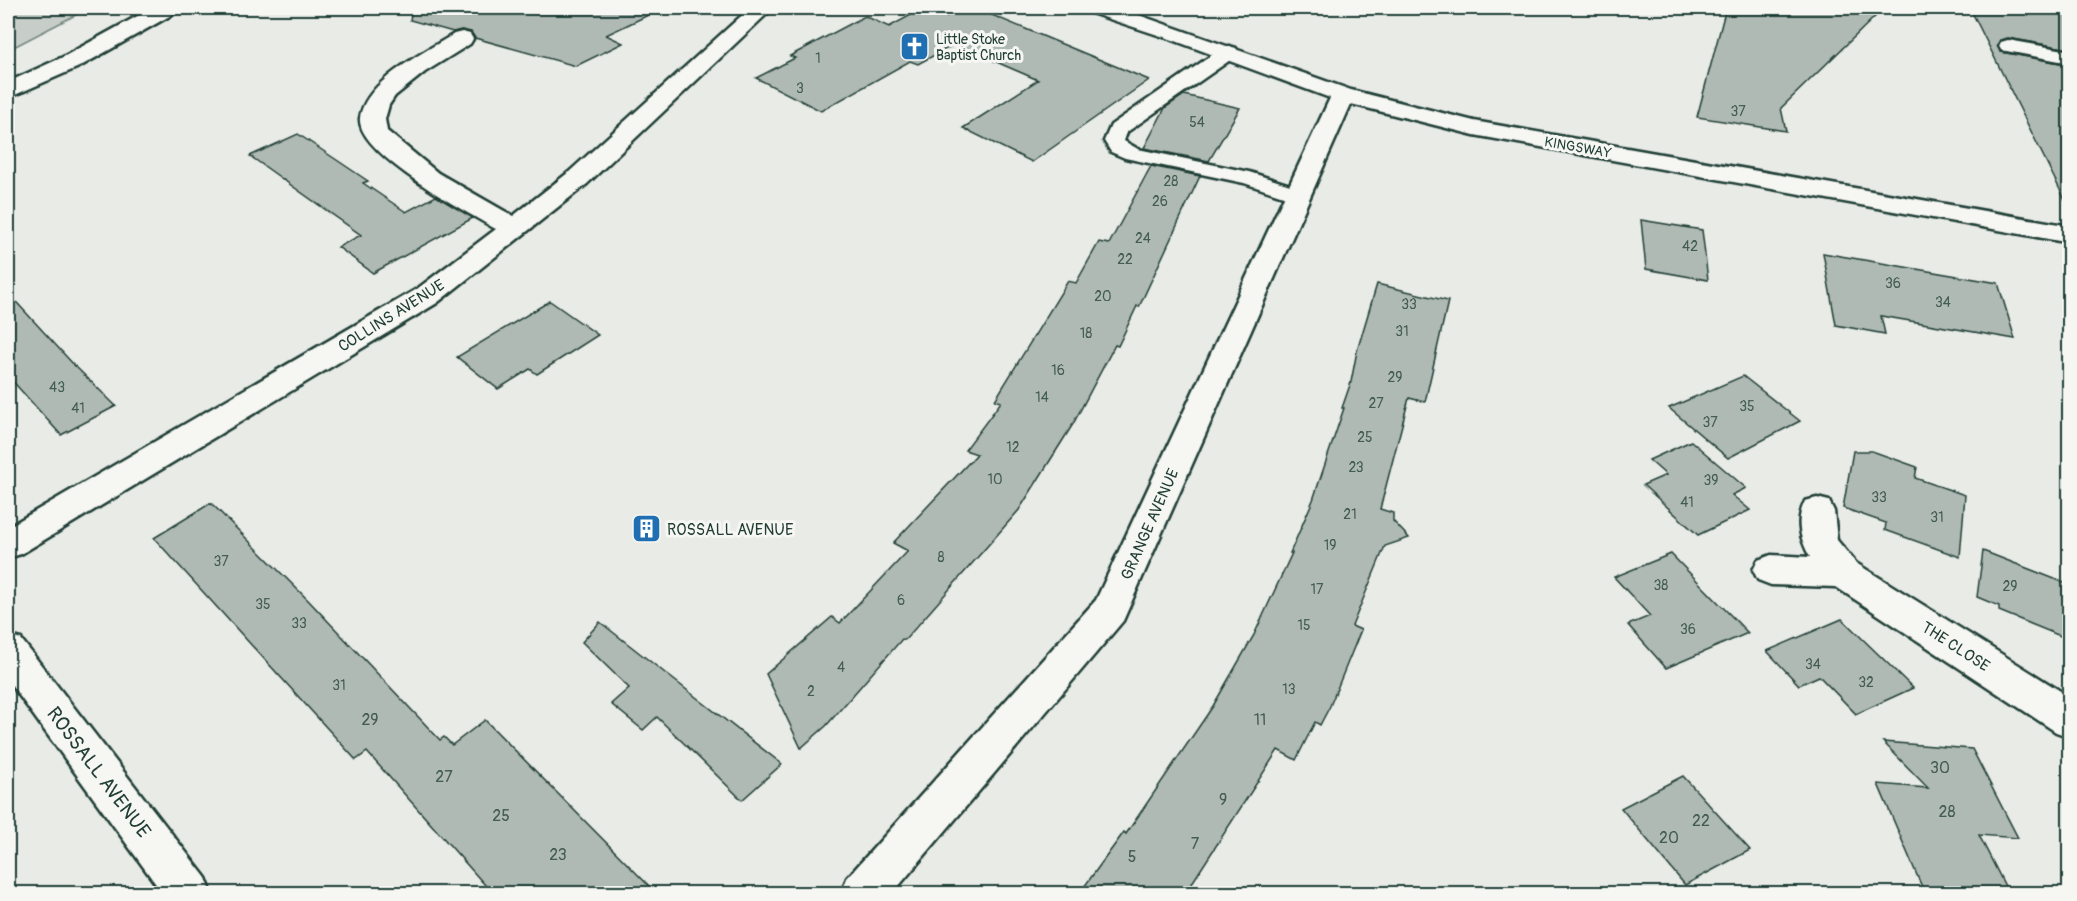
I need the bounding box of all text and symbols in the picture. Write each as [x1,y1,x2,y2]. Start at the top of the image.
church icon: Little Stoke Baptist Church [899,31,931,63]
place label: Little Stoke Baptist Church [936,31,1021,64]
house number: 1 [815,50,821,67]
house number: 3 [796,80,804,97]
house number: 37 [1730,103,1746,120]
house number: 54 [1189,114,1205,131]
street label: KINGSWAY [1543,133,1613,162]
house number: 28 [1164,173,1178,190]
house number: 26 [1152,193,1168,210]
house number: 24 [1135,230,1151,247]
house number: 42 [1682,238,1698,255]
house number: 22 [1117,251,1133,268]
street label: COLLINS AVENUE [335,275,448,357]
house number: 36 [1885,275,1901,292]
house number: 20 [1094,288,1112,305]
house number: 34 [1935,294,1951,311]
house number: 33 [1401,296,1417,313]
house number: 31 [1395,323,1409,340]
house number: 18 [1080,325,1092,342]
house number: 16 [1051,362,1065,379]
house number: 29 [1387,369,1403,386]
house number: 43 [49,379,65,396]
house number: 14 [1035,389,1049,406]
house number: 27 [1368,395,1384,412]
house number: 35 [1739,398,1755,415]
house number: 41 [71,400,85,417]
house number: 37 [1702,414,1718,431]
house number: 25 [1357,429,1373,446]
house number: 12 [1006,439,1020,456]
house number: 23 [1348,459,1364,476]
street label: GRANGE AVENUE [1116,466,1183,583]
house number: 10 [987,471,1003,488]
house number: 39 [1703,472,1719,489]
house number: 33 [1871,489,1887,506]
house number: 41 [1680,494,1694,511]
house number: 21 [1343,506,1357,523]
house number: 31 [1930,509,1944,526]
building icon: ROSSALL AVENUE [630,513,662,545]
place label: ROSSALL AVENUE [667,520,793,540]
house number: 19 [1324,537,1336,554]
house number: 8 [937,549,945,566]
house number: 37 [213,553,229,570]
house number: 38 [1654,577,1668,594]
house number: 29 [2002,578,2018,595]
house number: 17 [1311,581,1324,598]
house number: 6 [897,592,905,609]
house number: 35 [255,596,271,613]
house number: 33 [291,615,307,632]
house number: 15 [1297,617,1311,634]
street label: THE CLOSE [1918,617,1993,676]
house number: 36 [1680,621,1696,638]
house number: 34 [1805,656,1821,673]
house number: 4 [837,659,845,676]
house number: 32 [1858,674,1874,691]
house number: 31 [332,677,346,694]
house number: 13 [1282,681,1296,698]
house number: 2 [807,683,815,700]
street label: ROSSALL AVENUE [41,702,156,843]
house number: 29 [361,710,379,730]
house number: 11 [1254,710,1266,730]
house number: 30 [1930,758,1950,778]
house number: 27 [435,767,453,787]
house number: 9 [1219,790,1227,810]
house number: 28 [1938,802,1956,822]
house number: 25 [492,806,510,826]
house number: 22 [1692,811,1710,831]
house number: 20 [1659,828,1679,848]
house number: 7 [1191,834,1200,854]
house number: 23 [549,845,567,865]
house number: 5 [1128,847,1136,867]

